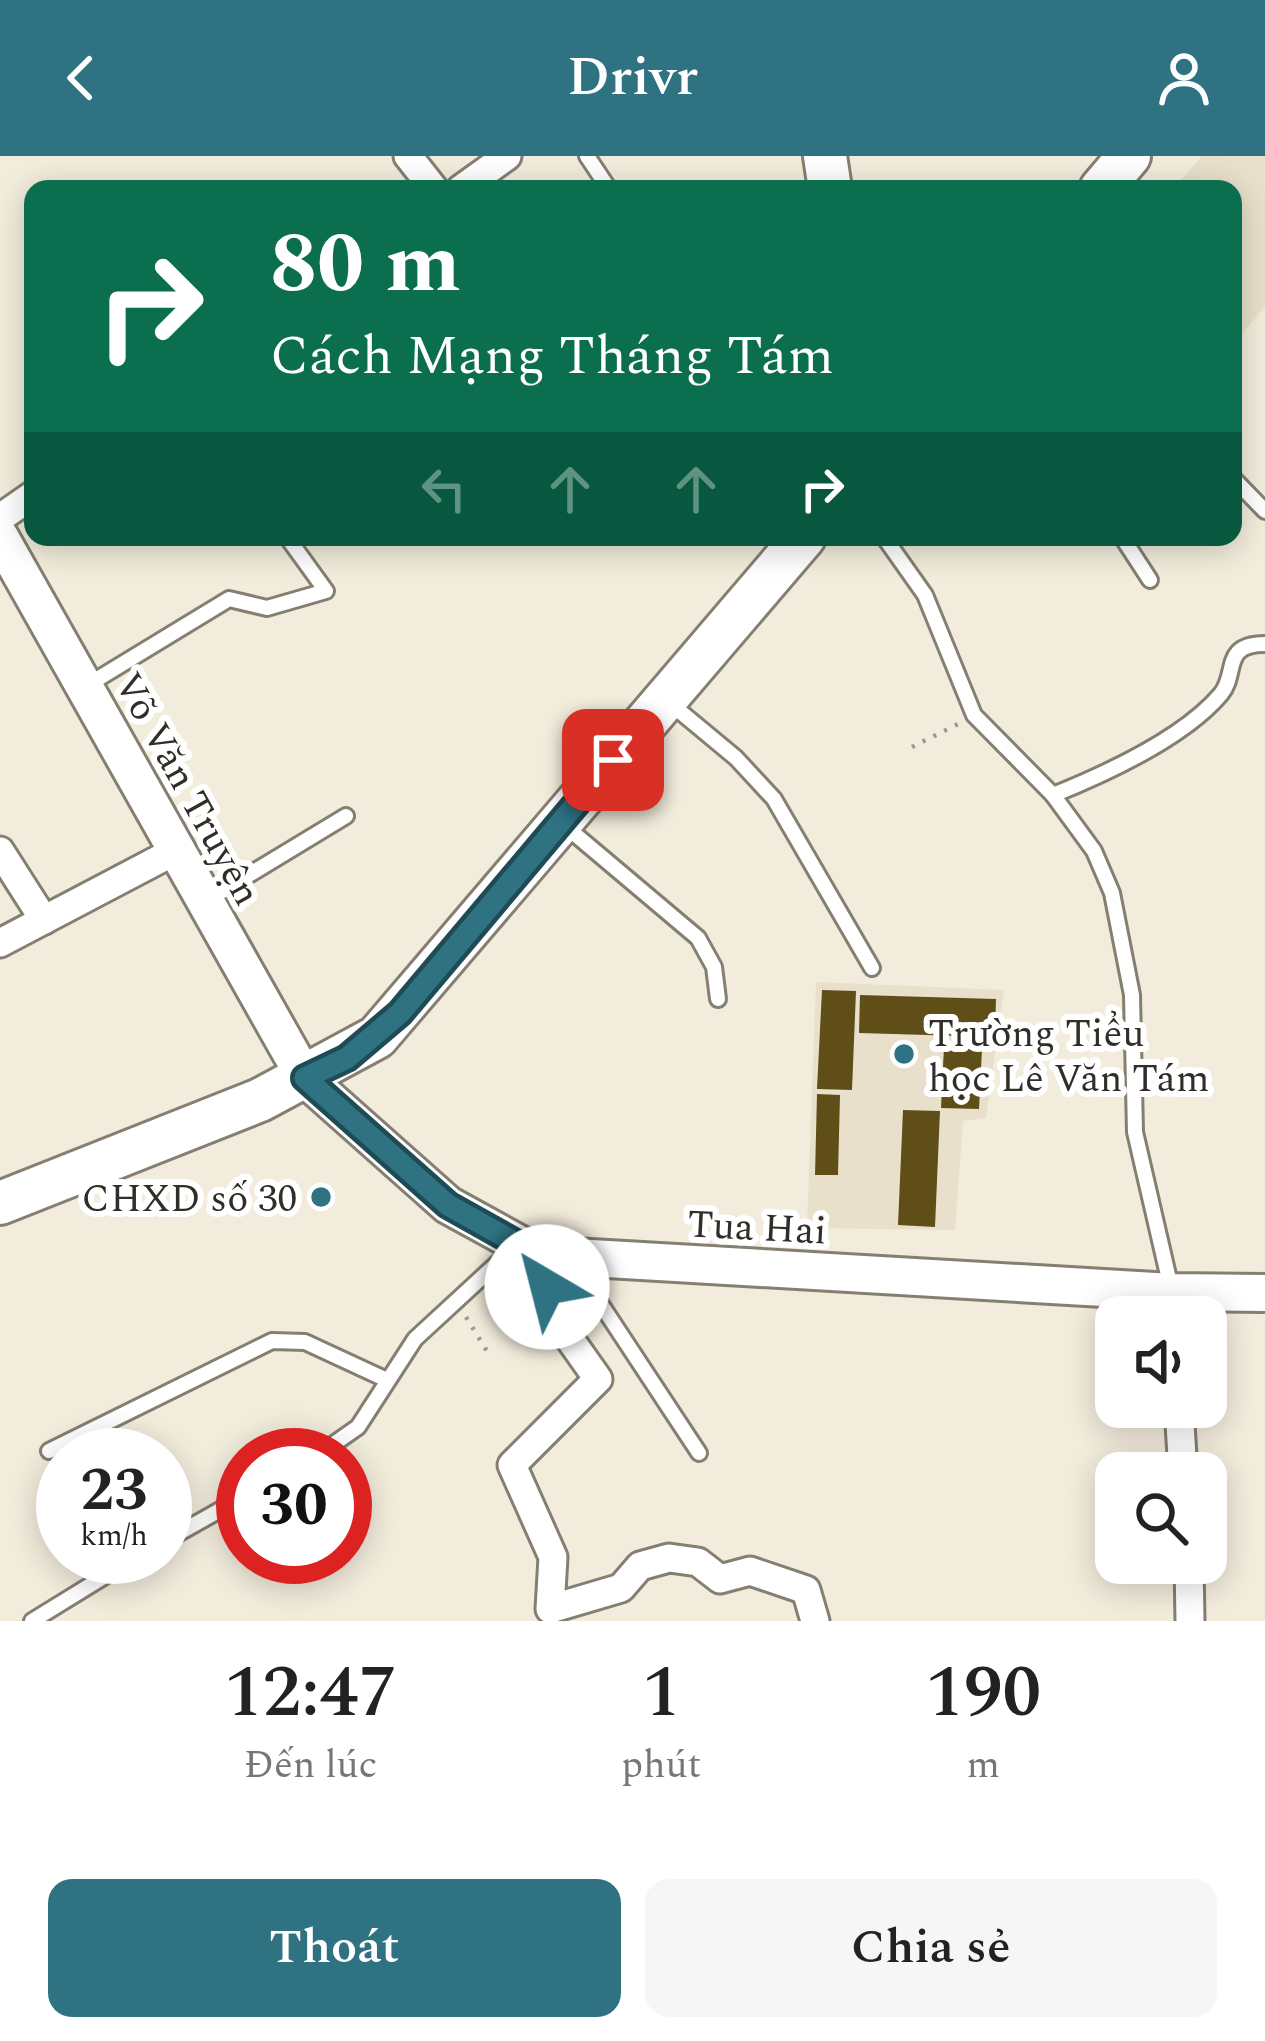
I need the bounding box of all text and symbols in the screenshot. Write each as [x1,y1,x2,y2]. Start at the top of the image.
text: Drivr [567,37,698,119]
icon: back [48,45,114,111]
icon: person [1151,45,1217,111]
text: 80 m [270,201,461,329]
icon: right [72,228,228,384]
text: Cách Mạng Tháng Tám [270,316,834,398]
icon: left [411,456,477,522]
icon: ahead [537,456,603,522]
icon: ahead [663,456,729,522]
icon: right [789,456,855,522]
street label: Võ Văn Truyện [98,662,275,917]
pin [562,709,664,811]
icon: arrive [580,727,646,793]
place label: Trường Tiểu học Lê Văn Tám [928,1005,1209,1109]
marker: Trường Tiểu học Lê Văn Tám [891,1041,917,1067]
place label: CHXD số 30 [82,1170,297,1229]
marker: CHXD số 30 [308,1184,334,1210]
street label: Tua Hai [686,1195,828,1262]
position arrow [484,1224,610,1350]
map controls [1095,1296,1227,1584]
button: sound [1095,1296,1227,1428]
speed limit sign: 30 [216,1428,372,1584]
text: 23 [80,1445,148,1537]
button: search [1095,1452,1227,1584]
text: km/h [80,1513,148,1559]
text: 12:47 [224,1639,397,1748]
text: 1 [642,1639,680,1748]
text: 190 [925,1639,1041,1748]
text: Đến lúc [244,1736,377,1795]
text: phút [621,1736,701,1795]
text: m [966,1736,1000,1795]
button: Thoát [48,1879,621,2017]
button: Chia sẻ [645,1879,1217,2017]

